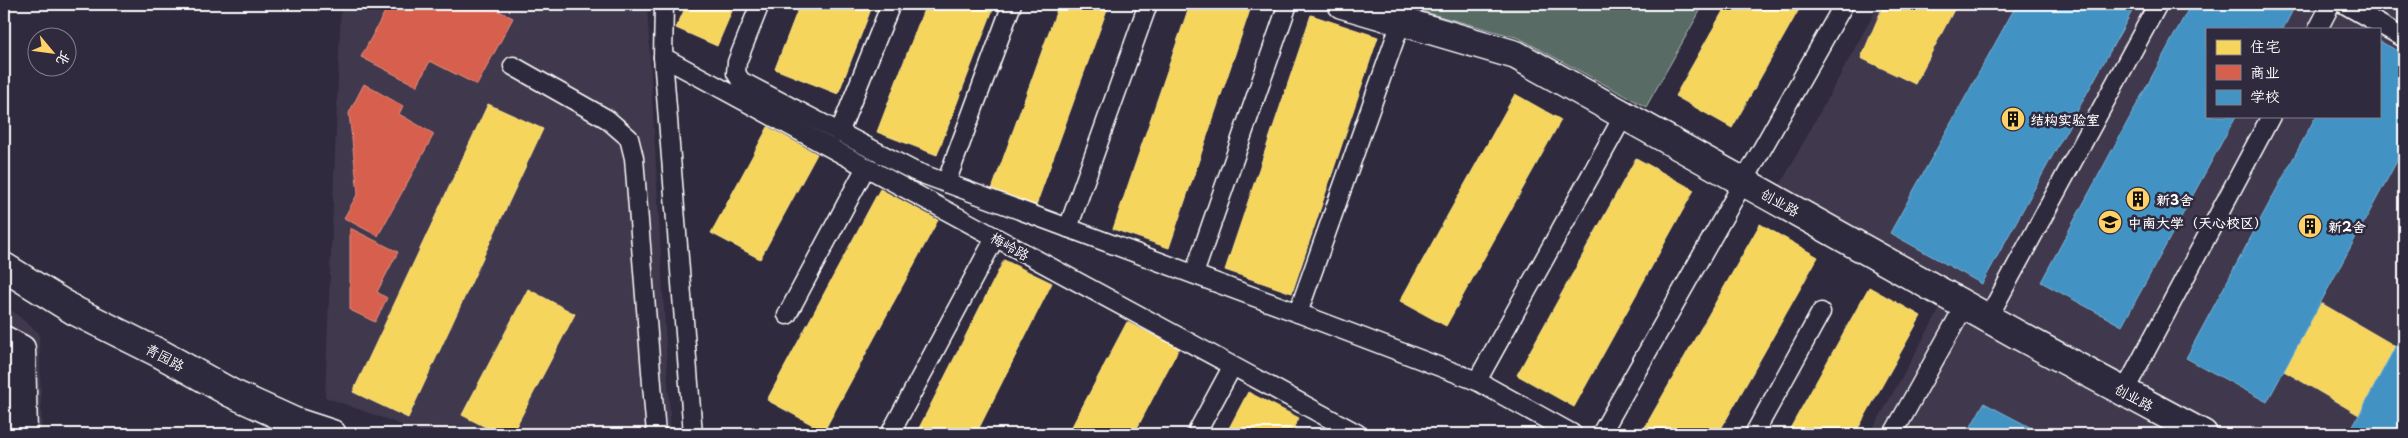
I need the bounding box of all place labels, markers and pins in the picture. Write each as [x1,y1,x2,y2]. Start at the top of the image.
building icon: 结构实验室 [2000,106,2026,132]
place label: 结构实验室 [2030,109,2100,130]
building icon: 新3舍 [2125,186,2151,212]
place label: 新3舍 [2156,189,2193,210]
school or university icon: 中南大学（天心校区） [2097,209,2123,235]
place label: 中南大学（天心校区） [2128,212,2268,233]
building icon: 新2舍 [2297,213,2323,239]
place label: 新2舍 [2328,216,2366,237]

